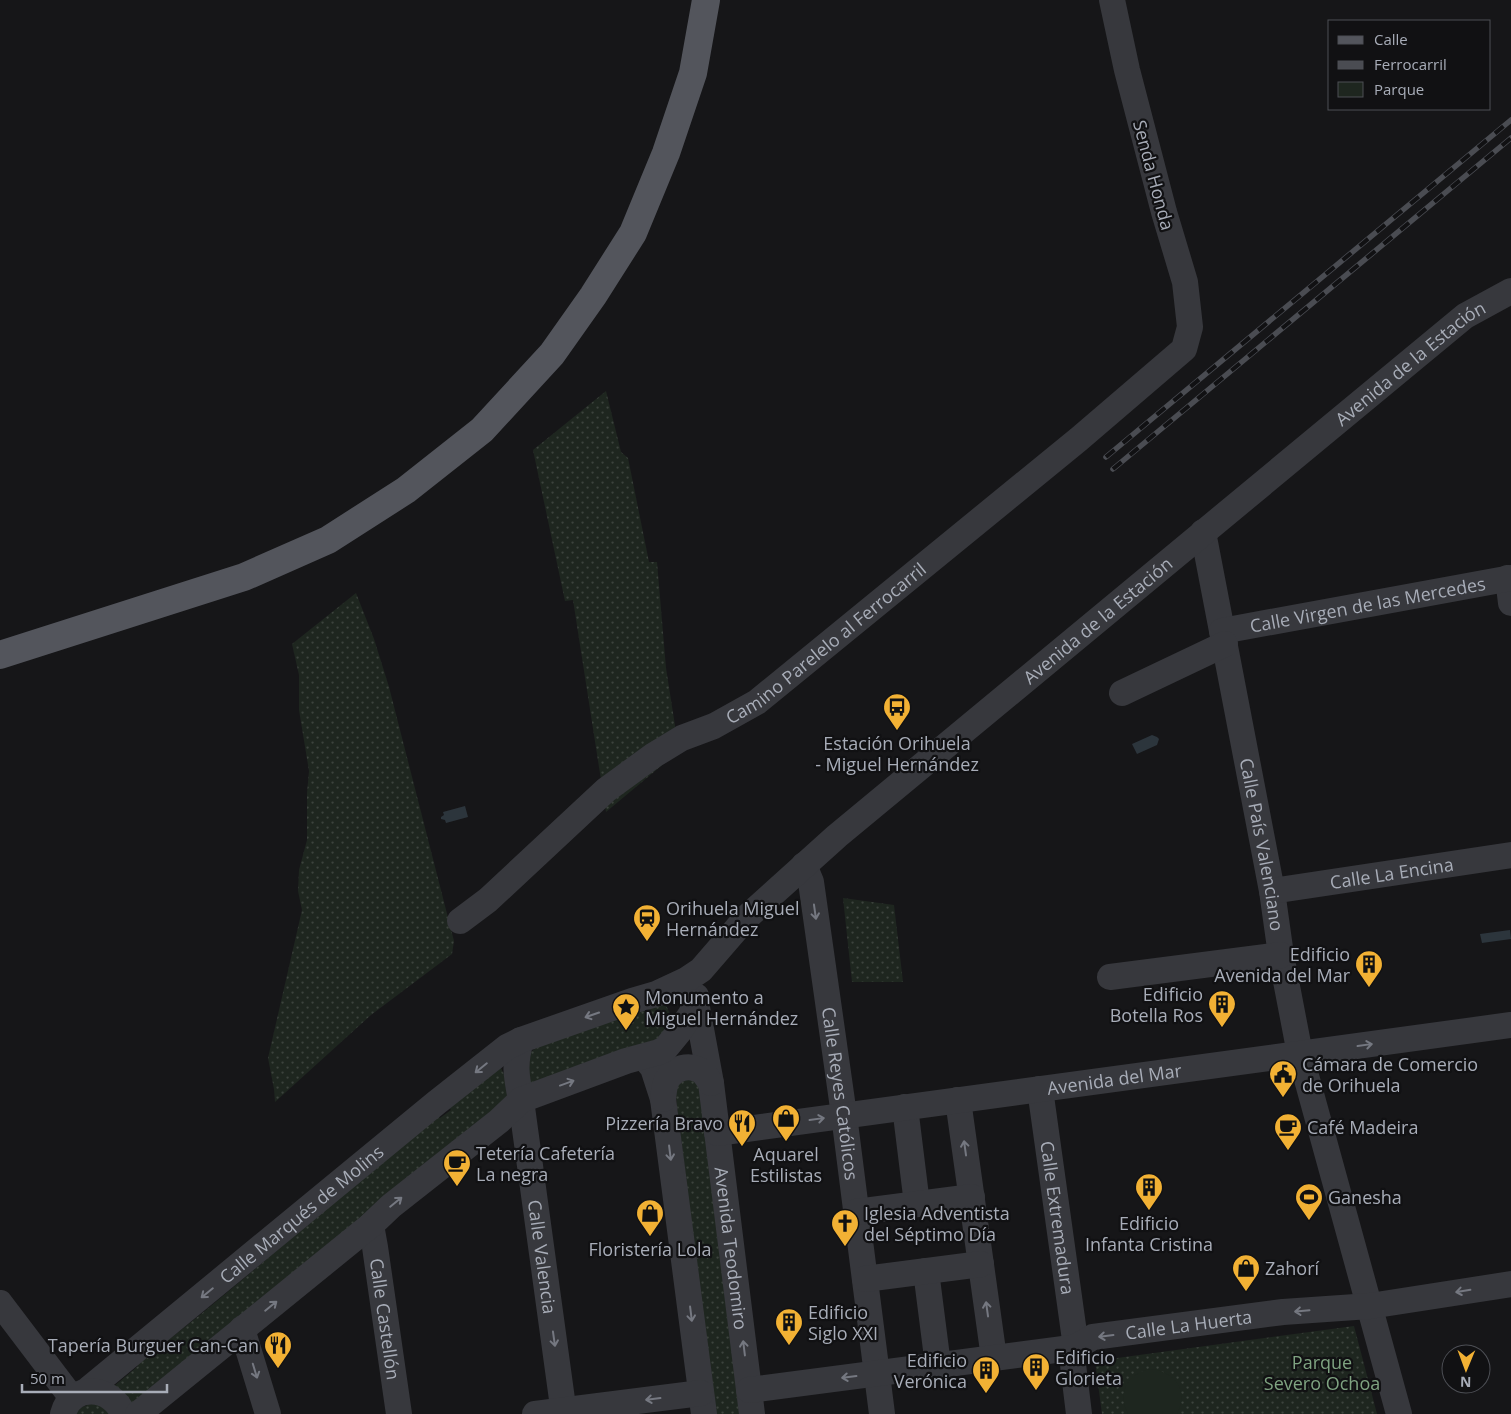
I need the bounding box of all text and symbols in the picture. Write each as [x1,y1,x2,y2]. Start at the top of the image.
legend [1328,20,1491,110]
text: Calle [1374,29,1408,49]
text: Ferrocarril [1374,54,1447,74]
text: Parque [1374,79,1424,99]
street label: Senda Honda [1128,117,1180,233]
street label: Avenida de la Estación [1330,295,1489,431]
street label: Avenida de la Estación [1018,551,1177,689]
street label: Camino Parelelo al Ferrocarril [721,557,931,729]
street label: Calle Virgen de las Mercedes [1248,571,1487,638]
bus stop icon: Estación Orihuela - Miguel Hernández [882,692,912,731]
place label: Estación Orihuela - Miguel Hernández [815,731,979,776]
street label: Calle País Valenciano [1235,756,1289,932]
street label: Calle La Encina [1328,852,1455,894]
place label: Orihuela Miguel Hernández [666,896,800,941]
station icon: Orihuela Miguel Hernández [632,903,662,942]
one-way arrow [811,904,821,920]
place label: Edificio Avenida del Mar [1214,942,1351,987]
building icon: Edificio Avenida del Mar [1354,949,1384,988]
place label: Edificio Botella Ros [1110,982,1203,1027]
place label: Monumento a Miguel Hernández [645,985,798,1030]
building icon: Edificio Botella Ros [1207,989,1237,1028]
place icon: Monumento a Miguel Hernández [611,992,641,1031]
street label: Calle Reyes Católicos [817,1005,864,1182]
one-way arrow [584,1011,600,1020]
one-way arrow [1357,1040,1373,1050]
place label: Cámara de Comercio de Orihuela [1302,1052,1478,1097]
street label: Avenida del Mar [1045,1058,1184,1100]
public building icon: Cámara de Comercio de Orihuela [1268,1059,1298,1098]
one-way arrow [475,1062,488,1073]
one-way arrow [558,1077,574,1087]
shop icon: Aquarel Estilistas [771,1103,801,1142]
restaurant icon: Pizzería Bravo [727,1108,757,1147]
place label: Pizzería Bravo [605,1111,723,1135]
cafe icon: Café Madeira [1273,1112,1303,1151]
one-way arrow [809,1114,825,1124]
place label: Café Madeira [1307,1115,1418,1139]
street label: Calle Marqués de Molins [214,1139,388,1289]
street label: Calle Extremadura [1035,1139,1081,1296]
place label: Tetería Cafetería La negra [476,1141,615,1186]
one-way arrow [960,1141,970,1157]
place label: Aquarel Estilistas [750,1142,822,1187]
one-way arrow [665,1145,675,1161]
cafe icon: Tetería Cafetería La negra [442,1148,472,1187]
street label: Avenida Teodomiro [709,1166,753,1331]
building icon: Edificio Infanta Cristina [1134,1172,1164,1211]
sports icon: Ganesha [1294,1182,1324,1221]
place label: Ganesha [1328,1185,1402,1209]
one-way arrow [389,1197,402,1208]
street label: Calle Valencia [523,1198,562,1315]
shop icon: Floristería Lola [635,1198,665,1237]
place label: Iglesia Adventista del Séptimo Día [864,1201,1010,1246]
church icon: Iglesia Adventista del Séptimo Día [830,1208,860,1247]
place label: Edificio Infanta Cristina [1085,1211,1213,1256]
place label: Floristería Lola [588,1237,712,1261]
shop icon: Zahorí [1231,1253,1261,1292]
street label: Calle Castellón [365,1256,406,1381]
place label: Zahorí [1265,1256,1320,1280]
one-way arrow [200,1287,213,1298]
one-way arrow [1455,1287,1471,1297]
one-way arrow [264,1300,277,1311]
place label: Edificio Siglo XXI [808,1300,878,1345]
one-way arrow [982,1302,992,1318]
street label: Calle La Huerta [1124,1304,1253,1345]
one-way arrow [686,1306,696,1322]
one-way arrow [1294,1306,1310,1315]
building icon: Edificio Siglo XXI [774,1307,804,1346]
restaurant icon: Tapería Burguer Can-Can [263,1330,293,1369]
one-way arrow [549,1331,559,1347]
one-way arrow [1098,1331,1114,1341]
place label: Tapería Burguer Can-Can [48,1333,259,1357]
one-way arrow [739,1341,749,1357]
north arrow [1441,1344,1491,1394]
place label: Edificio Glorieta [1055,1345,1122,1390]
place label: Edificio Verónica [894,1348,967,1393]
park label: Parque Severo Ochoa [1264,1350,1380,1395]
building icon: Edificio Glorieta [1021,1352,1051,1391]
building icon: Edificio Verónica [971,1355,1001,1394]
scale bar [22,1362,168,1394]
one-way arrow [251,1363,261,1379]
text: 50 m [30,1368,65,1388]
one-way arrow [841,1372,857,1382]
text: N [1460,1373,1472,1392]
one-way arrow [645,1394,661,1404]

